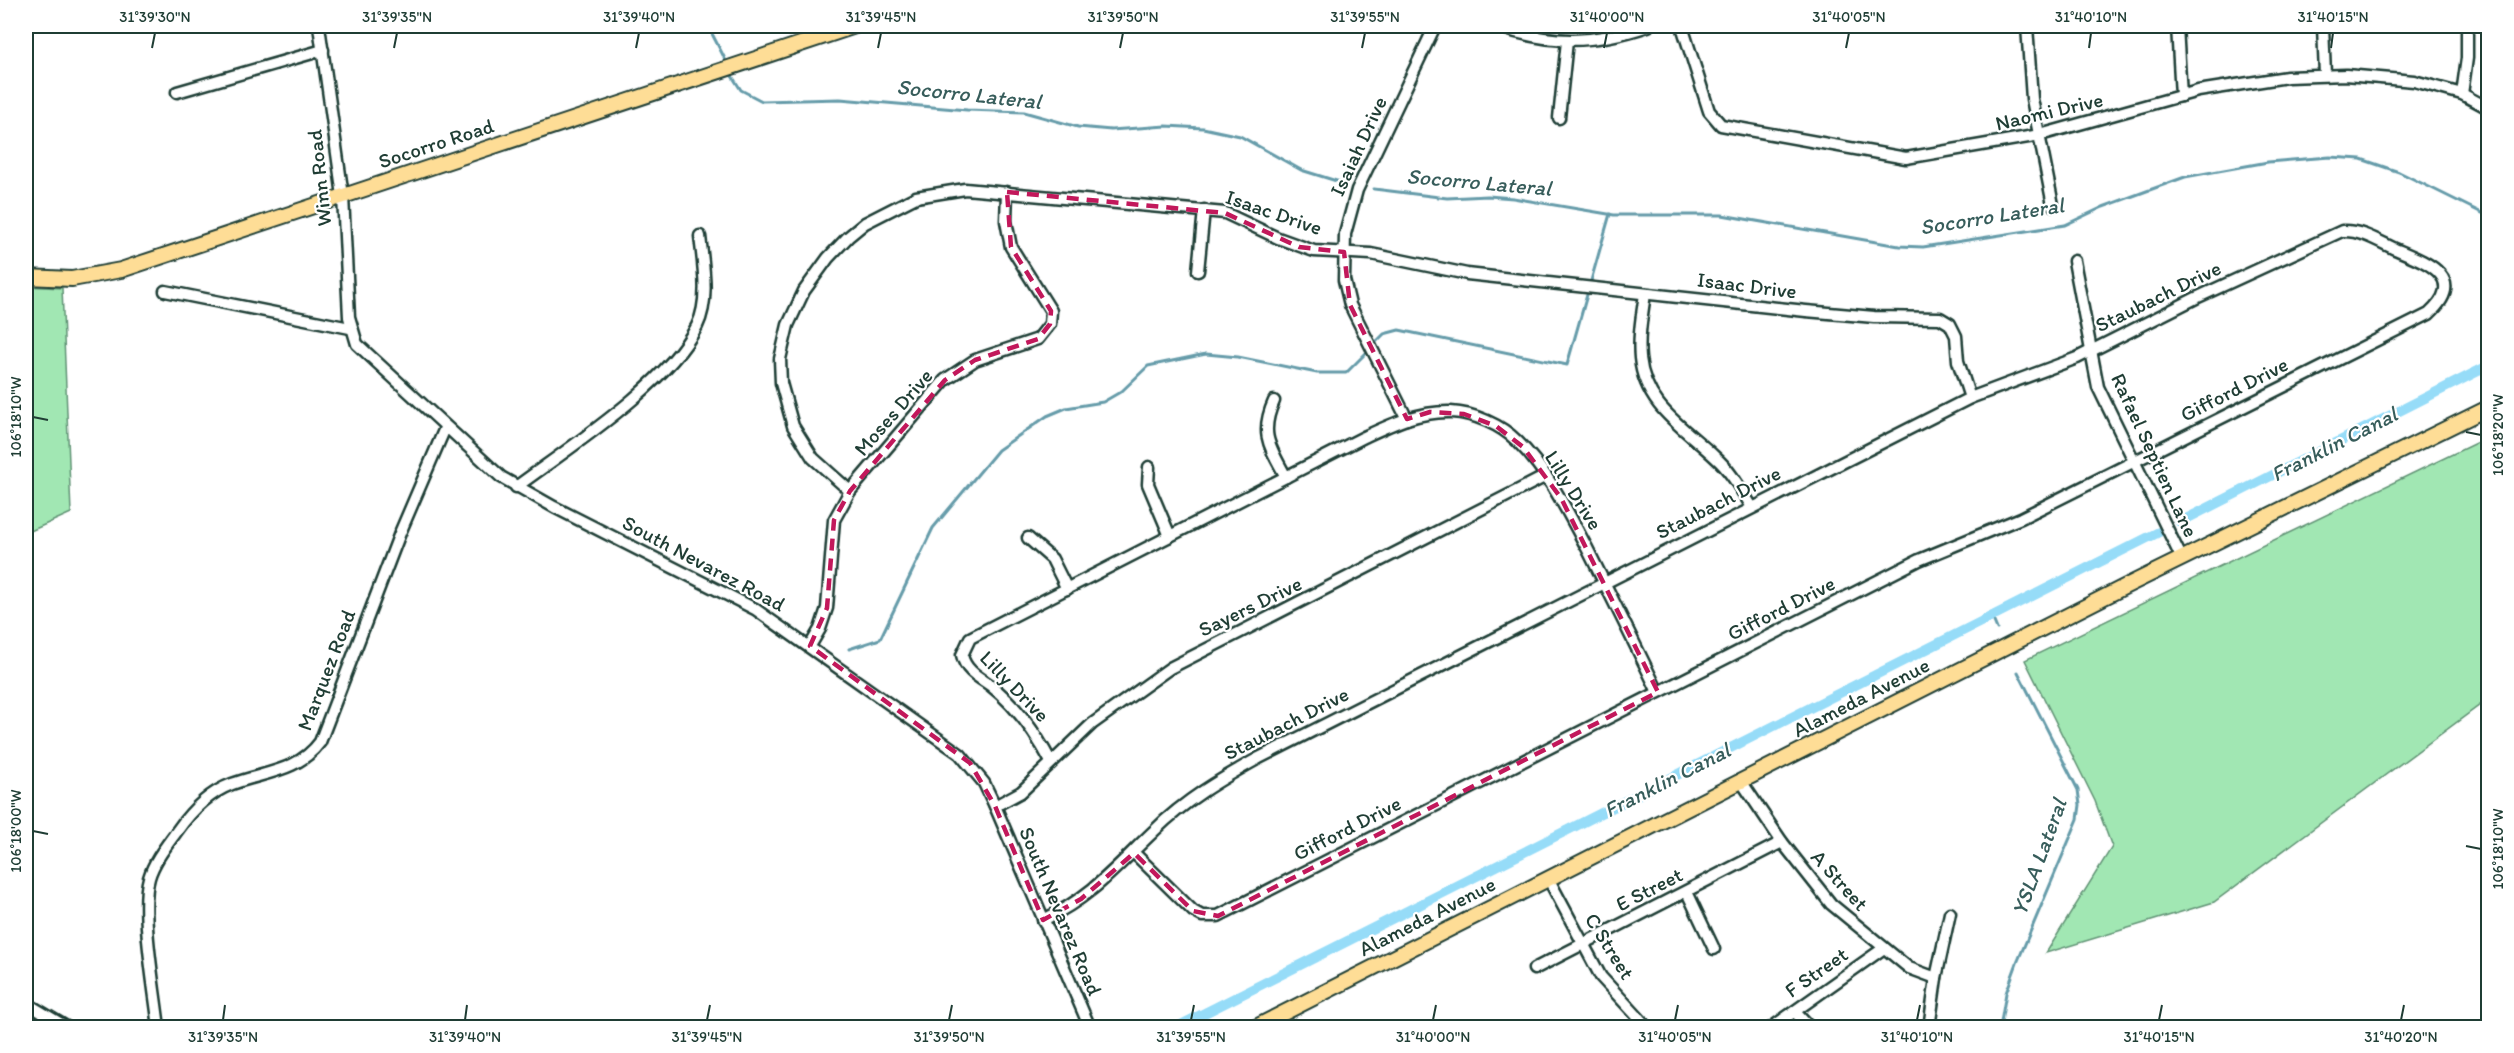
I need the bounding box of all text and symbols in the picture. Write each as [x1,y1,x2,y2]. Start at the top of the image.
text: 31°39'30"N [119,8,191,26]
text: 31°39'35"N [362,8,432,26]
text: 31°39'40"N [603,8,675,26]
text: 31°39'45"N [846,8,916,26]
text: 31°39'50"N [1087,8,1159,26]
text: 31°39'55"N [1330,8,1400,26]
text: 31°40'00"N [1570,8,1644,26]
text: 31°40'05"N [1812,8,1886,26]
text: 31°40'10"N [2055,8,2127,26]
text: 31°40'15"N [2297,8,2369,26]
water label: Socorro Lateral [895,73,1044,115]
street label: Naomi Drive [1993,86,2105,136]
street label: Isaiah Drive [1324,92,1392,200]
street label: Socorro Road [375,112,497,173]
street label: Winn Road [301,128,337,228]
water label: Socorro Lateral [1405,162,1554,202]
street label: Isaac Drive [1223,184,1325,240]
water label: Socorro Lateral [1918,191,2068,241]
street label: Staubach Drive [2091,255,2225,337]
street label: Isaac Drive [1696,266,1798,304]
street label: Gifford Drive [2176,351,2292,427]
street label: Moses Drive [848,363,938,461]
street label: Rafael Septien Lane [2106,369,2204,541]
text: 106°18'10"W [7,376,25,458]
text: 106°18'20"W [2489,394,2507,476]
water label: Franklin Canal [2266,400,2403,488]
street label: Lilly Drive [1540,446,1608,534]
street label: Staubach Drive [1651,460,1785,544]
street label: South Nevarez Road [618,510,790,617]
street label: Sayers Drive [1194,570,1306,642]
street label: Gifford Drive [1723,570,1839,646]
street label: Marquez Road [291,605,361,734]
street label: Lilly Drive [975,645,1055,727]
street label: Alameda Avenue [1789,652,1933,742]
street label: Staubach Drive [1219,681,1353,765]
water label: Franklin Canal [1599,736,1736,824]
text: 106°18'00"W [7,789,25,873]
street label: Gifford Drive [1289,790,1405,866]
water label: YSLA Lateral [2005,793,2073,919]
text: 106°18'10"W [2489,808,2507,890]
street label: South Nevarez Road [1014,823,1108,1000]
street label: A Street [1806,844,1874,916]
street label: E Street [1611,862,1687,916]
street label: Alameda Avenue [1355,871,1499,961]
street label: C Street [1580,908,1640,984]
street label: F Street [1780,941,1852,1003]
text: 31°39'35"N [188,1028,258,1046]
text: 31°39'40"N [429,1028,501,1046]
text: 31°39'45"N [672,1028,742,1046]
text: 31°39'50"N [913,1028,985,1046]
text: 31°39'55"N [1156,1028,1226,1046]
text: 31°40'00"N [1396,1028,1470,1046]
text: 31°40'05"N [1638,1028,1712,1046]
text: 31°40'10"N [1881,1028,1953,1046]
text: 31°40'15"N [2123,1028,2195,1046]
text: 31°40'20"N [2364,1028,2438,1046]

